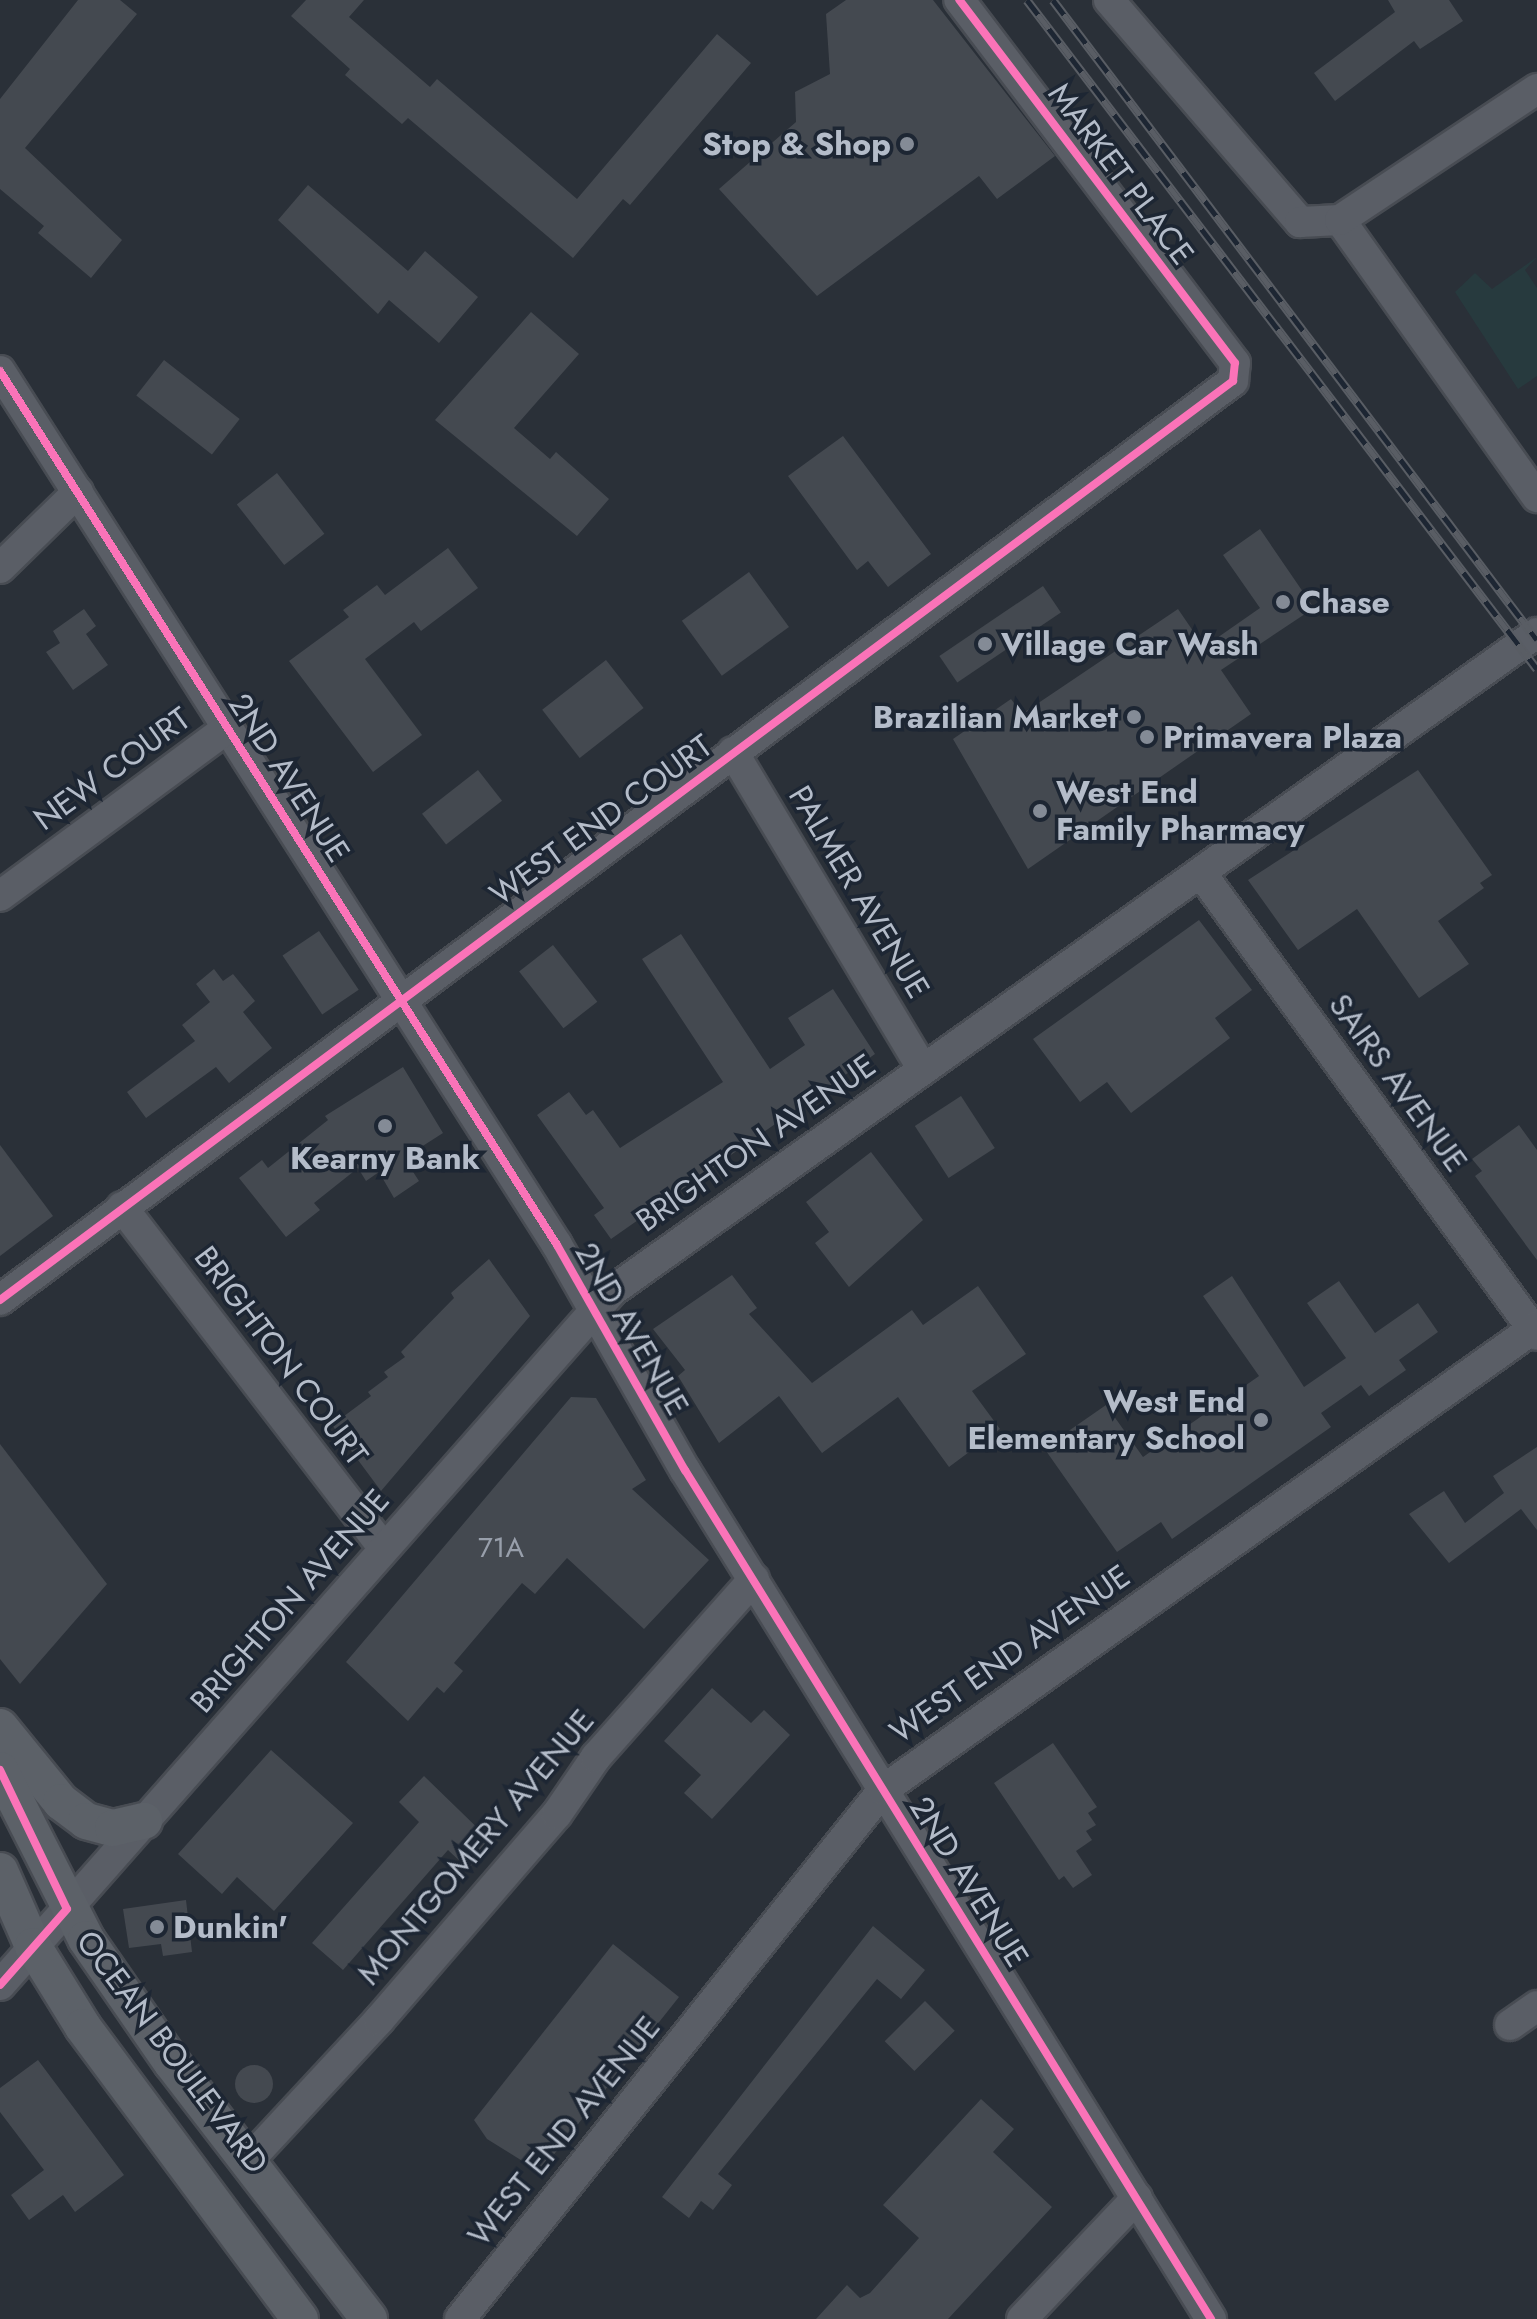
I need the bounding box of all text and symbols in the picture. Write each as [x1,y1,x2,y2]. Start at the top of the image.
street label: MARKET PLACE [1040,76,1202,272]
place label: Stop & Shop [702,125,891,163]
marker: Stop & Shop [898,135,916,153]
place label: Chase [1299,583,1390,621]
marker: Chase [1274,593,1292,611]
place label: Village Car Wash [1001,625,1259,663]
marker: Village Car Wash [976,635,994,653]
street label: 2ND AVENUE [220,686,358,870]
place label: Brazilian Market [873,698,1118,736]
street label: NEW COURT [26,699,198,839]
marker: Brazilian Market [1125,708,1143,726]
place label: Primavera Plaza [1163,718,1402,756]
street label: WEST END COURT [482,727,720,913]
marker: Primavera Plaza [1138,728,1156,746]
place label: West End Family Pharmacy [1056,774,1304,849]
street label: PALMER AVENUE [780,779,938,1005]
marker: West End Family Pharmacy [1031,802,1049,820]
street label: SAIRS AVENUE [1321,987,1475,1179]
street label: BRIGHTON AVENUE [629,1046,883,1240]
marker: Kearny Bank [376,1117,394,1135]
place label: Kearny Bank [290,1139,480,1177]
street label: 2ND AVENUE [567,1236,697,1422]
street label: BRIGHTON COURT [186,1239,376,1473]
place label: West End Elementary School [968,1383,1245,1458]
marker: West End Elementary School [1252,1411,1270,1429]
street label: BRIGHTON AVENUE [183,1481,397,1721]
house number: 71A [478,1531,524,1565]
street label: WEST END AVENUE [883,1557,1137,1751]
street label: MONTGOMERY AVENUE [350,1702,602,1992]
street label: 2ND AVENUE [901,1790,1037,1974]
place label: Dunkin' [173,1908,288,1946]
marker: Dunkin' [148,1918,166,1936]
street label: OCEAN BOULEVARD [68,1923,276,2181]
street label: WEST END AVENUE [460,2009,668,2253]

